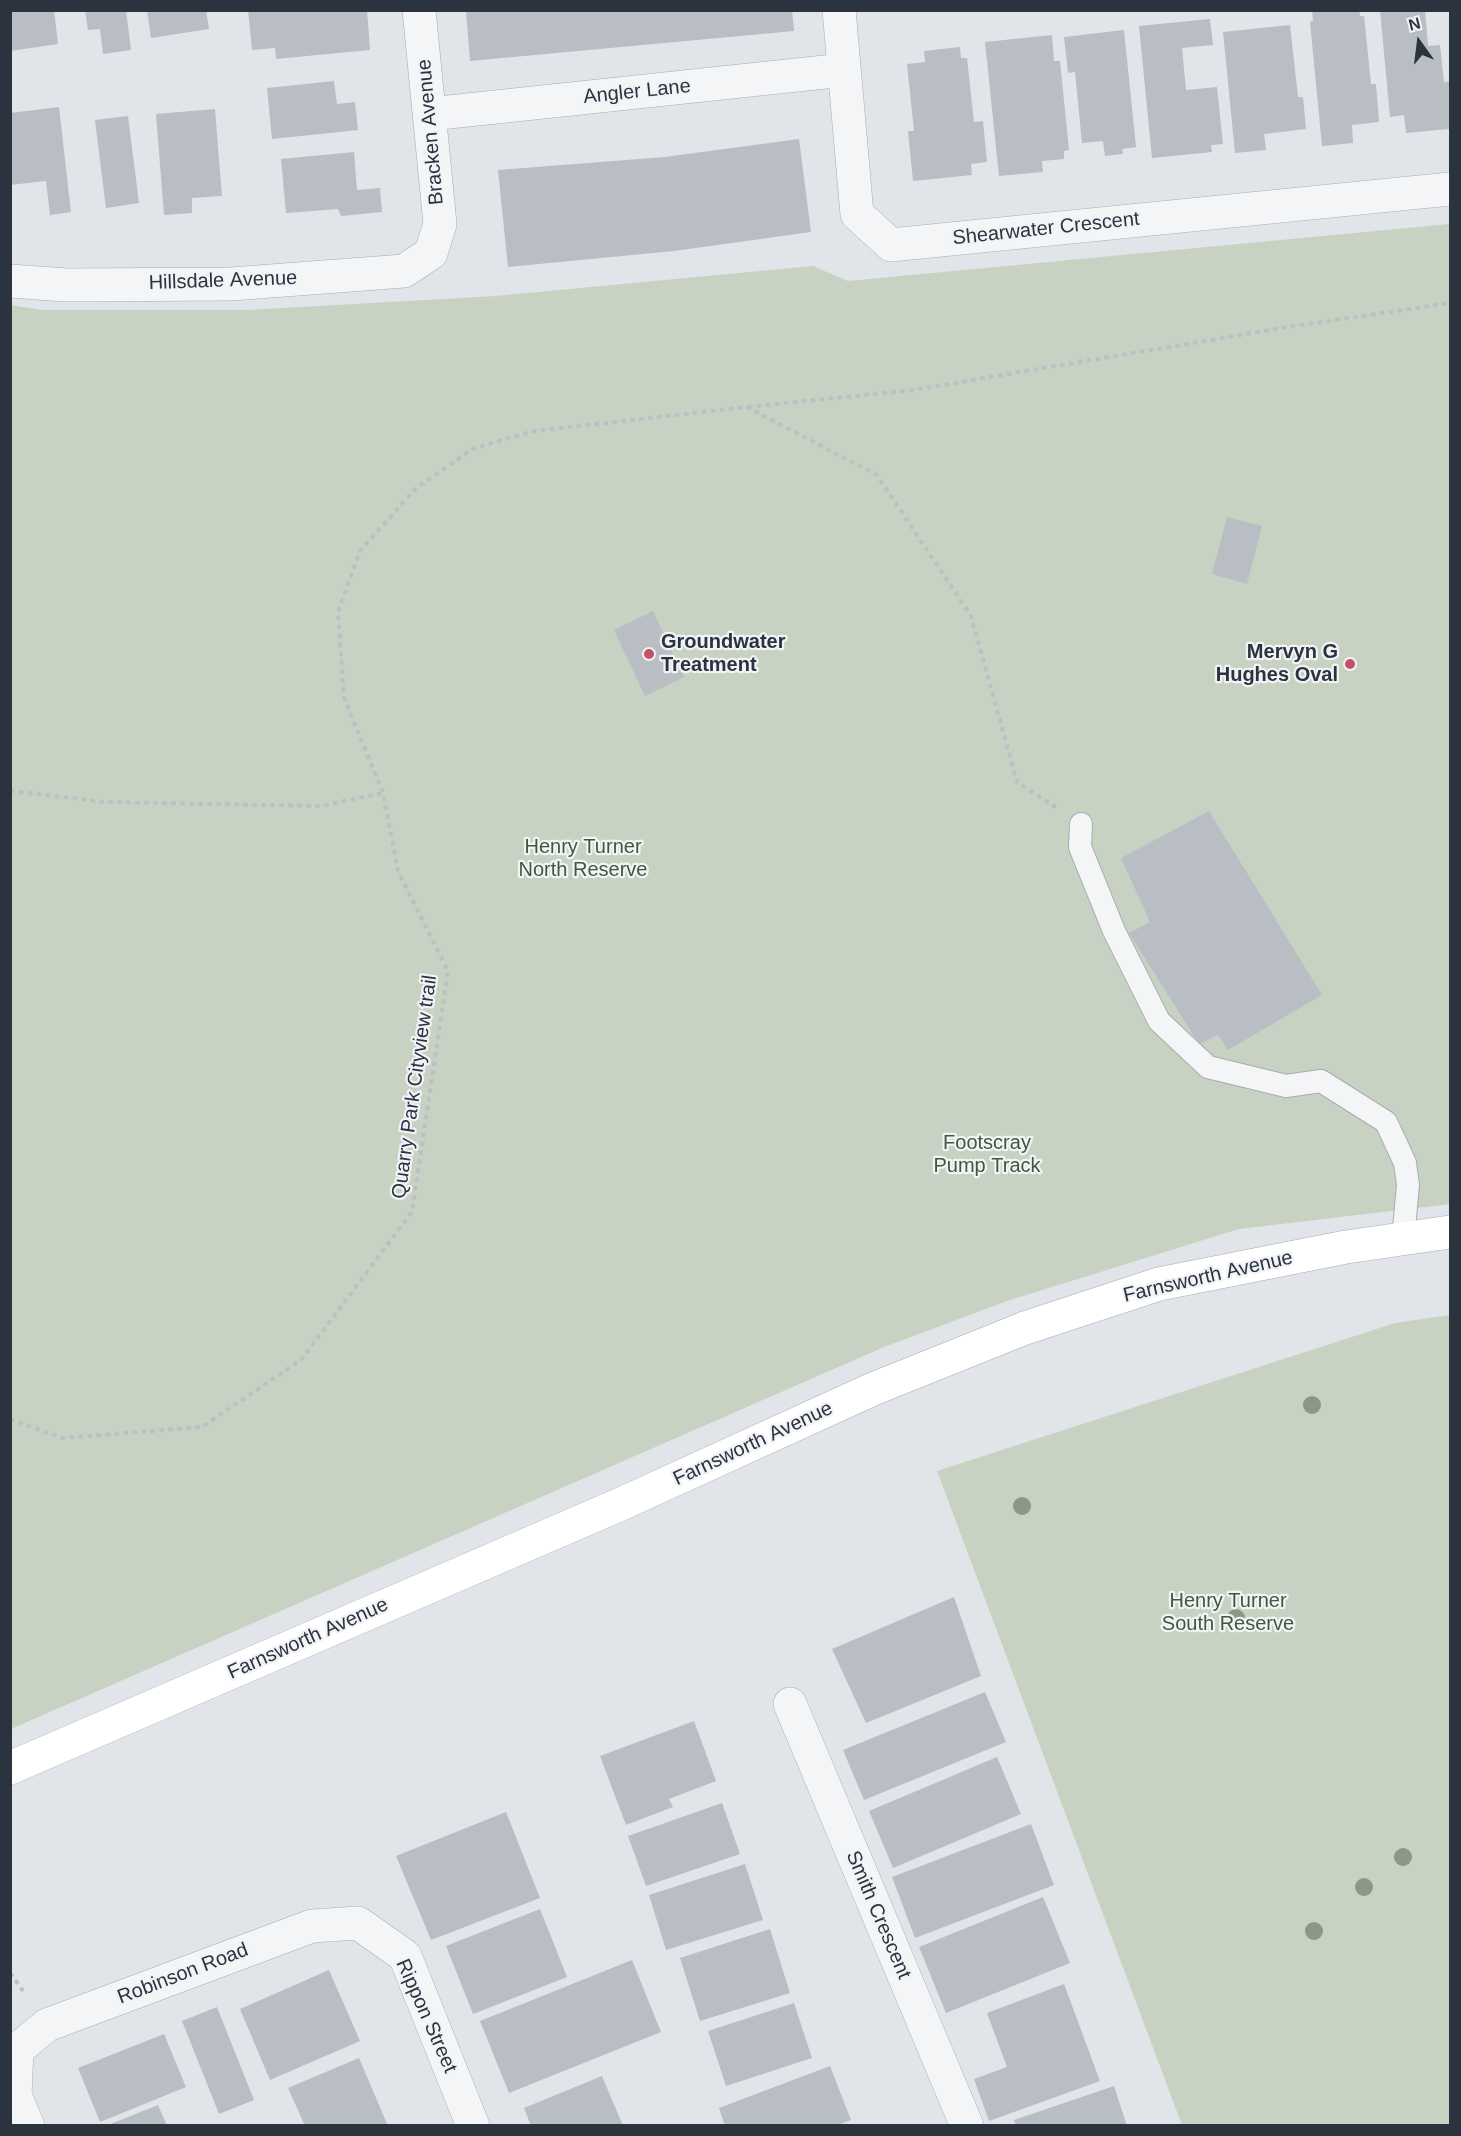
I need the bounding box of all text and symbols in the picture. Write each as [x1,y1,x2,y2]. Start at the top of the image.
north arrow [1389,12,1449,72]
text: N [1407,14,1422,34]
street label: Bracken Avenue [413,58,449,206]
street label: Angler Lane [582,74,692,110]
street label: Shearwater Crescent [951,207,1141,251]
street label: Hillsdale Avenue [148,266,298,296]
place label: Groundwater Treatment [661,630,785,677]
place label: Mervyn G Hughes Oval [1216,640,1338,687]
marker: Groundwater Treatment [642,647,656,661]
marker: Mervyn G Hughes Oval [1343,657,1357,671]
park label: Henry Turner North Reserve [519,835,647,882]
street label: Quarry Park Cityview trail [387,974,443,1200]
park label: Footscray Pump Track [933,1131,1041,1178]
street label: Farnsworth Avenue [1121,1246,1295,1308]
street label: Farnsworth Avenue [670,1397,836,1491]
park label: Henry Turner South Reserve [1162,1589,1294,1636]
street label: Farnsworth Avenue [224,1593,392,1685]
street label: Smith Crescent [840,1847,916,1983]
street label: Robinson Road [114,1938,252,2010]
street label: Rippon Street [390,1955,462,2077]

